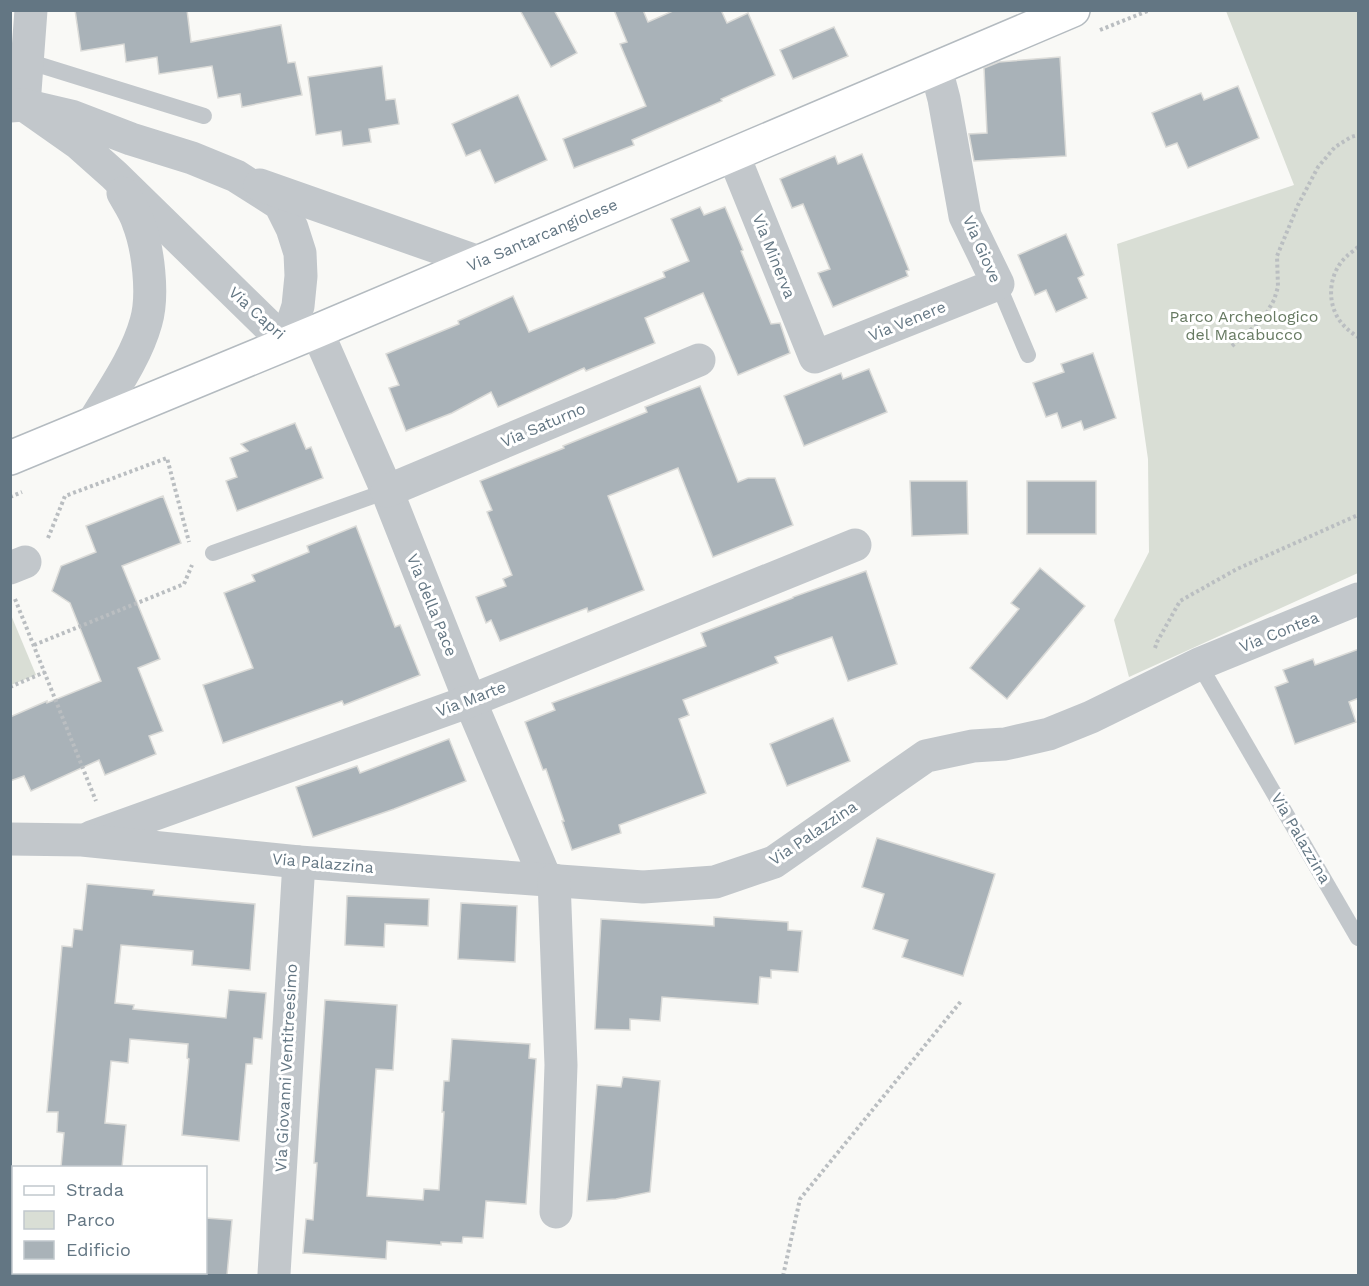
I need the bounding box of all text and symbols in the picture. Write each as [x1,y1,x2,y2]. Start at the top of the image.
street label: Via Santarcangiolese [464,195,620,275]
street label: Via Minerva [748,211,800,301]
street label: Via Giove [959,212,1005,286]
street label: Via Capri [225,283,289,343]
street label: Via Venere [866,297,948,345]
park label: Parco Archeologico del Macabucco [1170,307,1318,344]
street label: Via Saturno [498,399,588,451]
street label: Via della Pace [403,551,461,659]
street label: Via Contea [1236,607,1322,657]
street label: Via Marte [433,677,509,721]
street label: Via Palazzina [1267,789,1335,887]
street label: Via Palazzina [765,797,861,869]
street label: Via Palazzina [271,849,375,877]
street label: Via Giovanni Ventitreesimo [271,963,301,1173]
legend [12,1166,207,1274]
text: Strada [66,1179,124,1200]
text: Parco [66,1209,115,1230]
text: Edificio [66,1239,131,1260]

